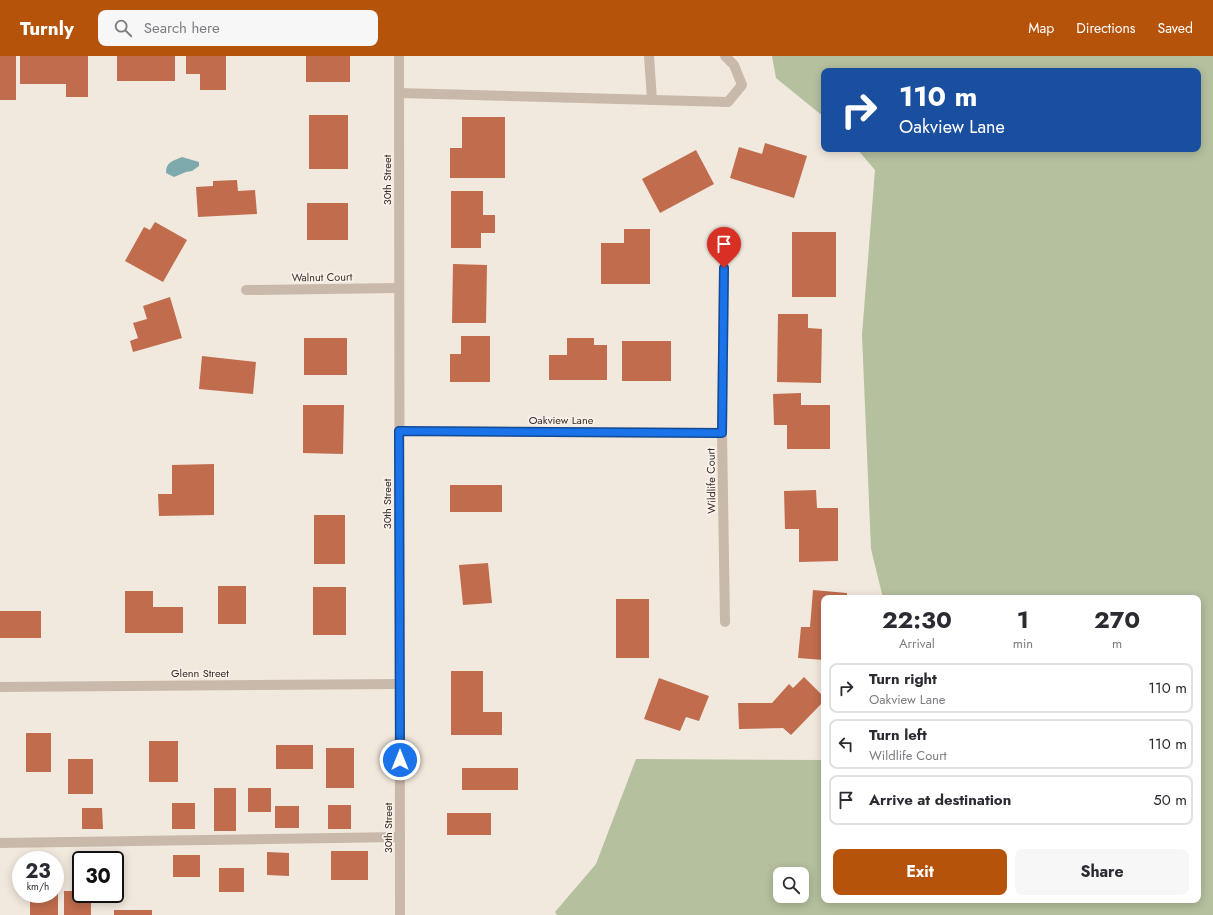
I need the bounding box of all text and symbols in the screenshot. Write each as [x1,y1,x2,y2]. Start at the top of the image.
search box [98,10,378,46]
text: Turnly [20,15,74,42]
icon: search [112,17,134,39]
text: Search here [144,17,220,39]
text: Map [1028,18,1054,38]
text: Directions [1076,18,1136,38]
text: Saved [1158,18,1193,38]
text: 110 m [899,76,977,117]
icon: right [833,84,885,136]
text: Oakview Lane [899,114,1005,140]
street label: 30th Street [379,154,395,205]
pin [707,227,741,268]
icon: arrive [713,233,735,255]
street label: Walnut Court [291,268,353,286]
street label: Oakview Lane [529,412,594,428]
street label: Wildlife Court [702,448,720,514]
street label: 30th Street [379,478,395,529]
text: 22:30 [882,602,952,637]
text: 1 [1017,602,1029,637]
text: 270 [1094,602,1140,637]
text: Arrival [899,634,935,653]
text: min [1013,634,1033,653]
text: m [1112,634,1122,653]
street label: Glenn Street [171,665,229,681]
text: Turn right [869,668,937,690]
icon: right [835,677,857,699]
text: 110 m [1148,677,1187,699]
text: Oakview Lane [869,690,945,709]
text: Turn left [869,724,927,746]
icon: left [835,733,857,755]
text: 110 m [1148,733,1187,755]
position arrow [379,739,421,781]
text: Wildlife Court [869,746,947,765]
icon: arrive [835,789,857,811]
text: Arrive at destination [869,789,1011,811]
text: 50 m [1153,789,1187,811]
street label: 30th Street [380,802,396,853]
button: Exit [833,849,1007,895]
button: Share [1015,849,1189,895]
speed limit sign: 30 [72,851,124,903]
text: 23 [25,857,51,886]
map controls [773,867,809,903]
button: search [773,867,809,903]
text: km/h [27,879,49,894]

